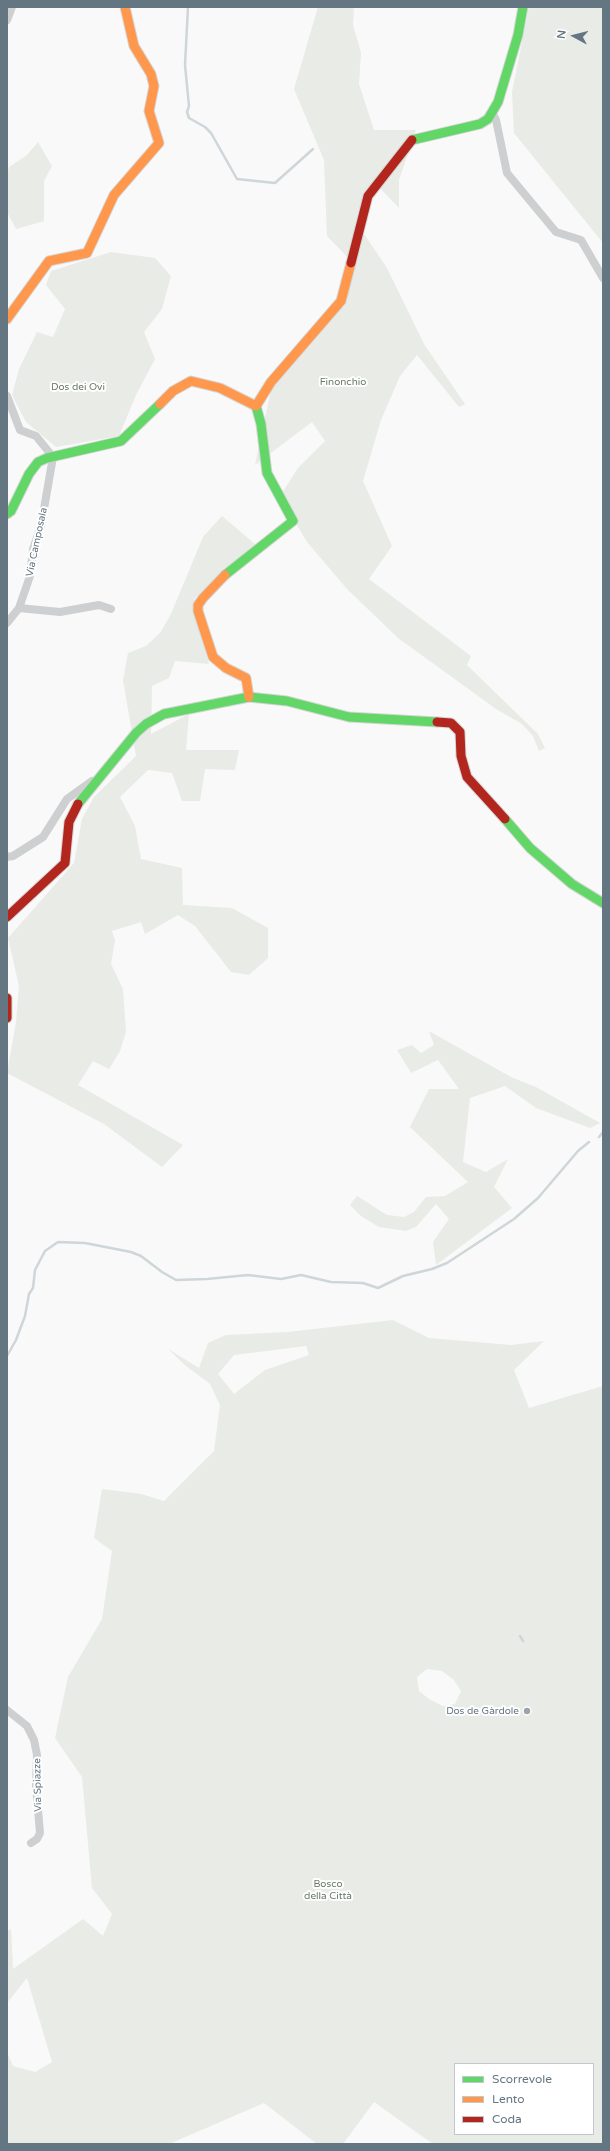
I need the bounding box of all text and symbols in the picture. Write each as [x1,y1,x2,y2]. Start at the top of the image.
north arrow [554,16,594,56]
text: N [555,29,569,40]
park label: Finonchio [320,376,366,388]
park label: Dos dei Ovi [51,381,105,393]
street label: Via Camposala [24,506,50,578]
place label: Dos de Gàrdole [446,1705,519,1717]
marker: Dos de Gàrdole [522,1706,532,1716]
street label: Via Spiazze [32,1758,44,1812]
park label: Bosco della Città [304,1878,352,1902]
legend [454,2063,594,2135]
text: Scorrevole [492,2072,552,2086]
text: Lento [492,2092,525,2106]
text: Coda [492,2112,522,2126]

